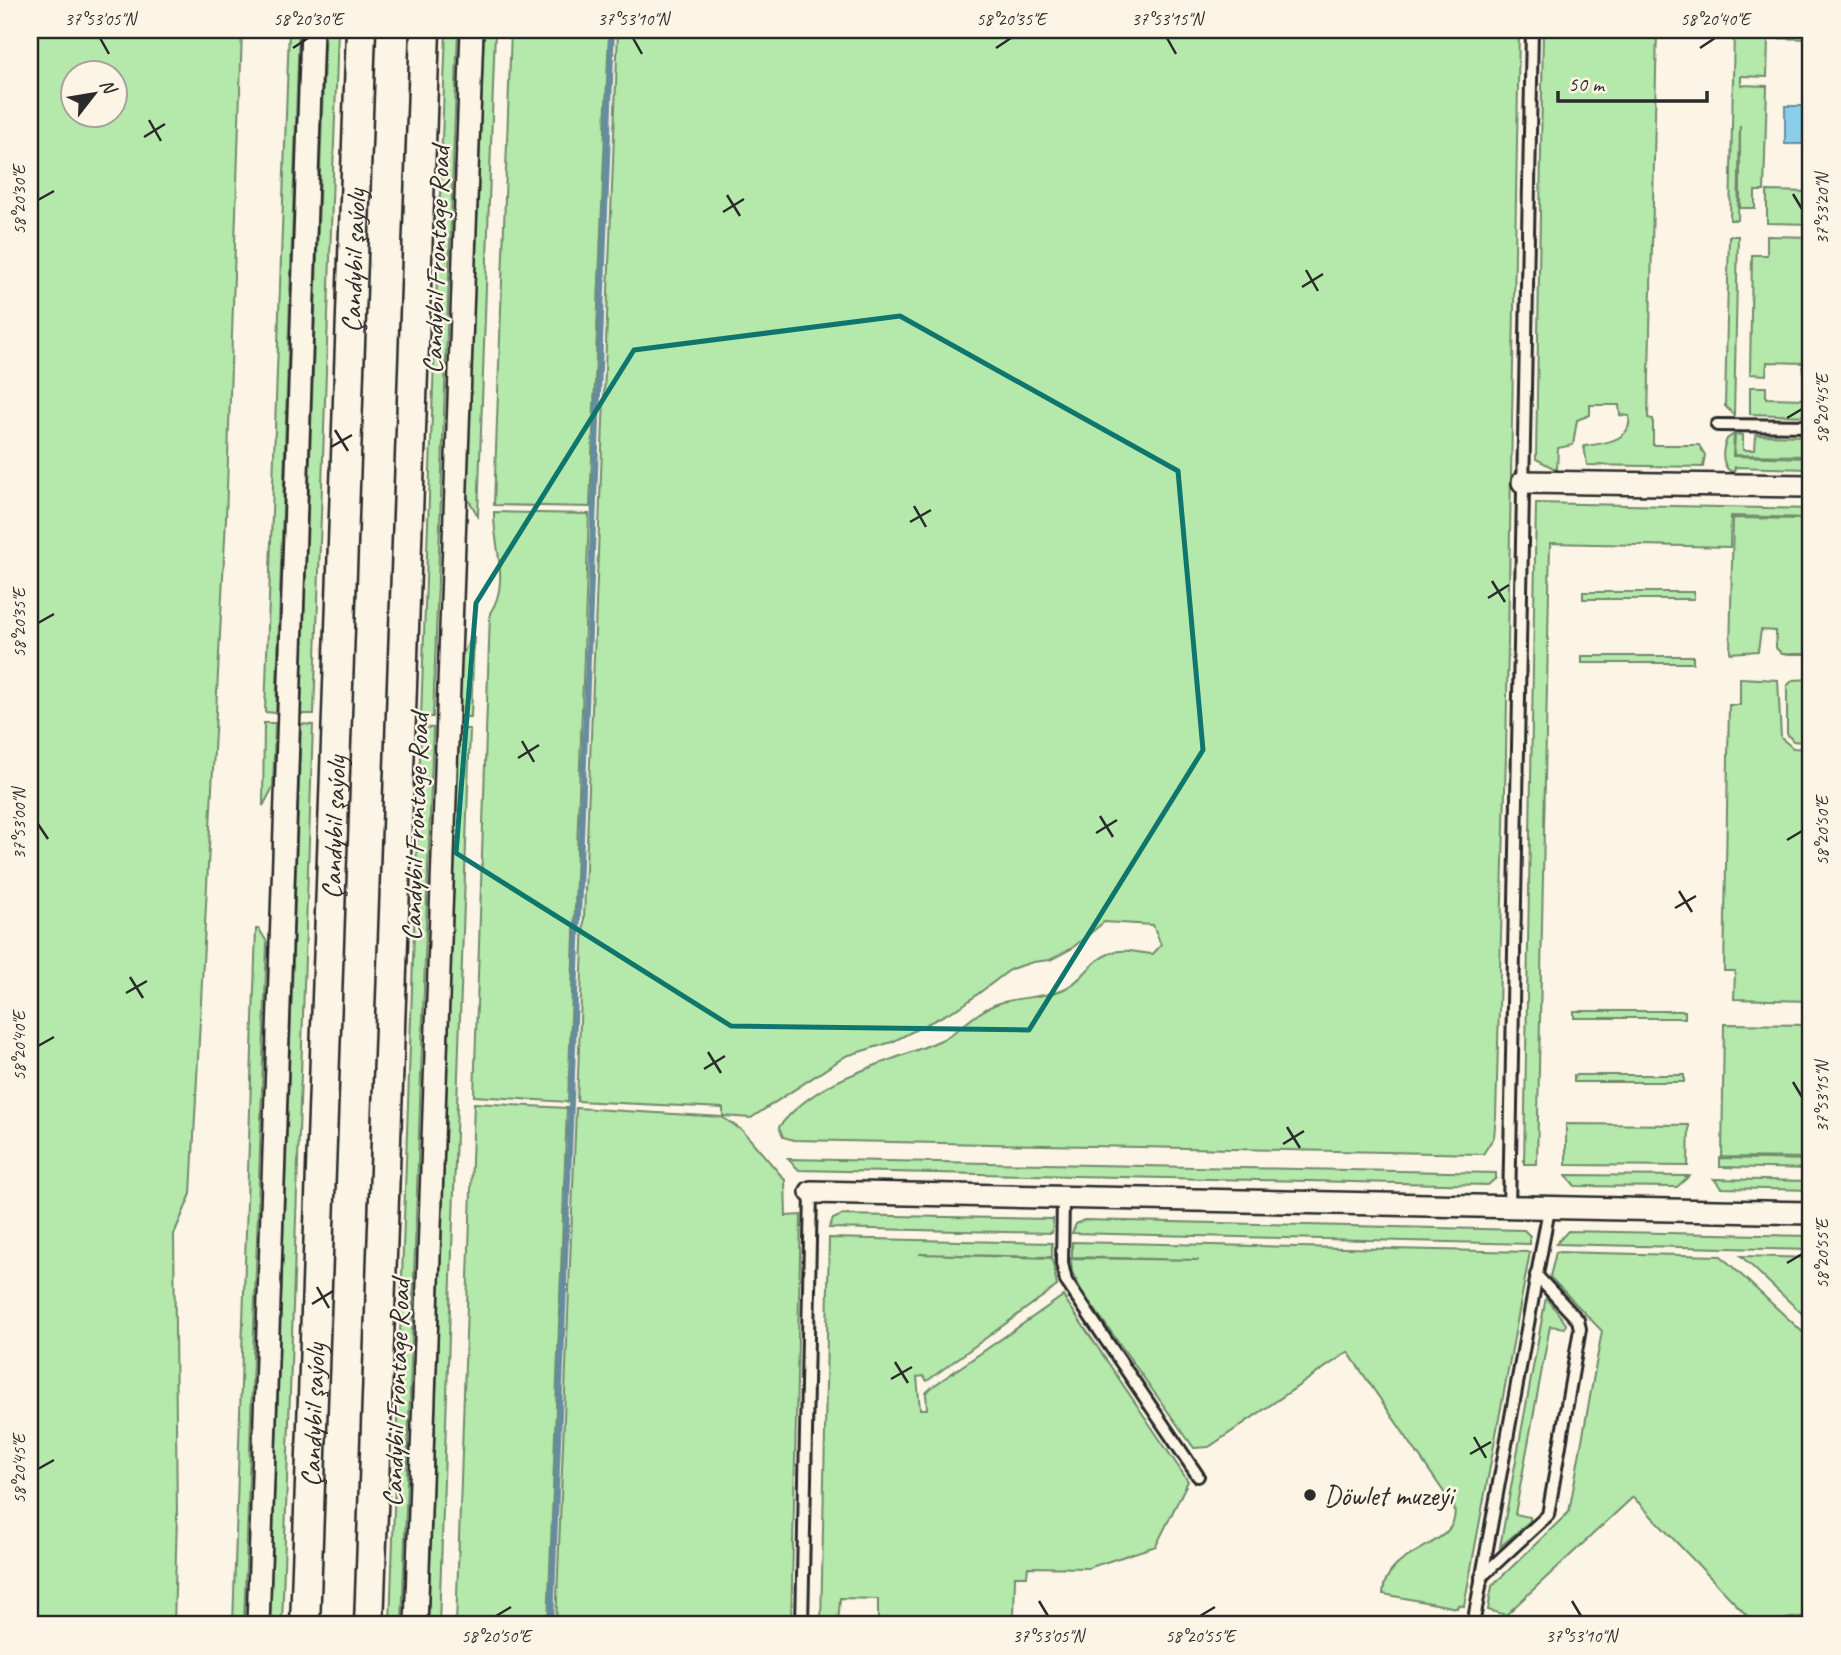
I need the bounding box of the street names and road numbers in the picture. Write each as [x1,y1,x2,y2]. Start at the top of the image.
street label: Candybil Frontage Road [415,141,458,375]
street label: Çandybil şaýoly [333,186,373,333]
street label: Candybil Frontage Road [394,708,437,942]
street label: Çandybil şaýoly [313,753,353,900]
street label: Candybil Frontage Road [375,1274,418,1508]
street label: Çandybil şaýoly [292,1340,332,1487]

